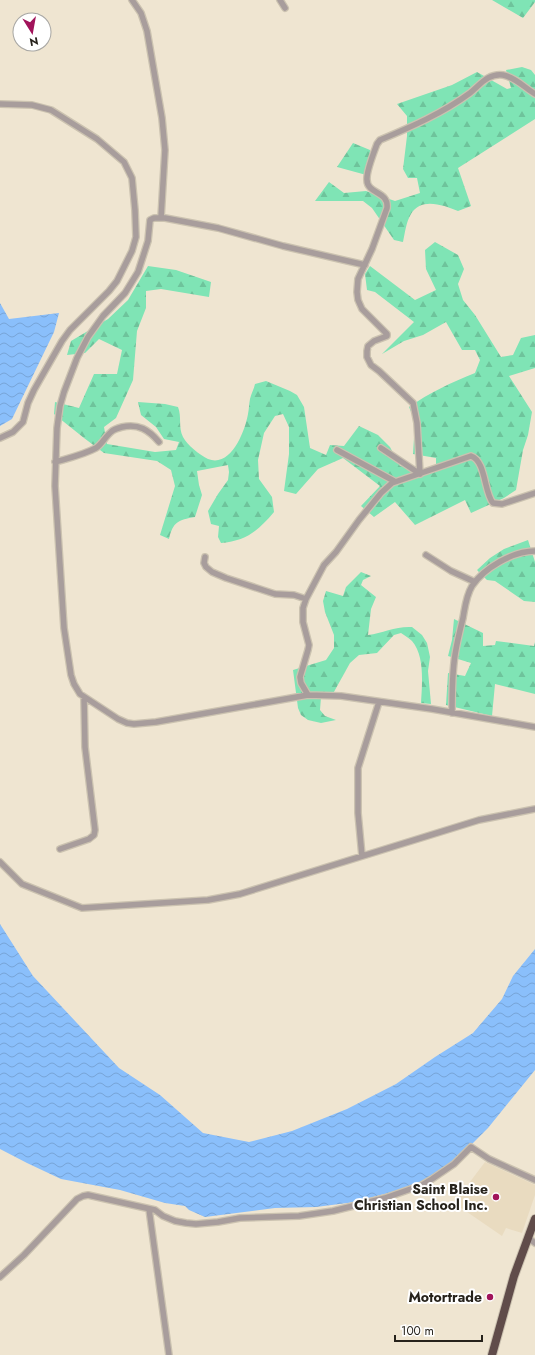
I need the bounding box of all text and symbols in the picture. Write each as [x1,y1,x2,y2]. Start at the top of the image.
north arrow [12,12,52,52]
text: N [28,33,40,51]
place label: Saint Blaise Christian School Inc. [354,1179,488,1215]
marker: Saint Blaise Christian School Inc. [491,1192,501,1202]
place label: Motortrade [408,1287,482,1307]
marker: Motortrade [485,1292,495,1302]
scale bar [395,1317,482,1343]
text: 100 m [401,1322,434,1340]

